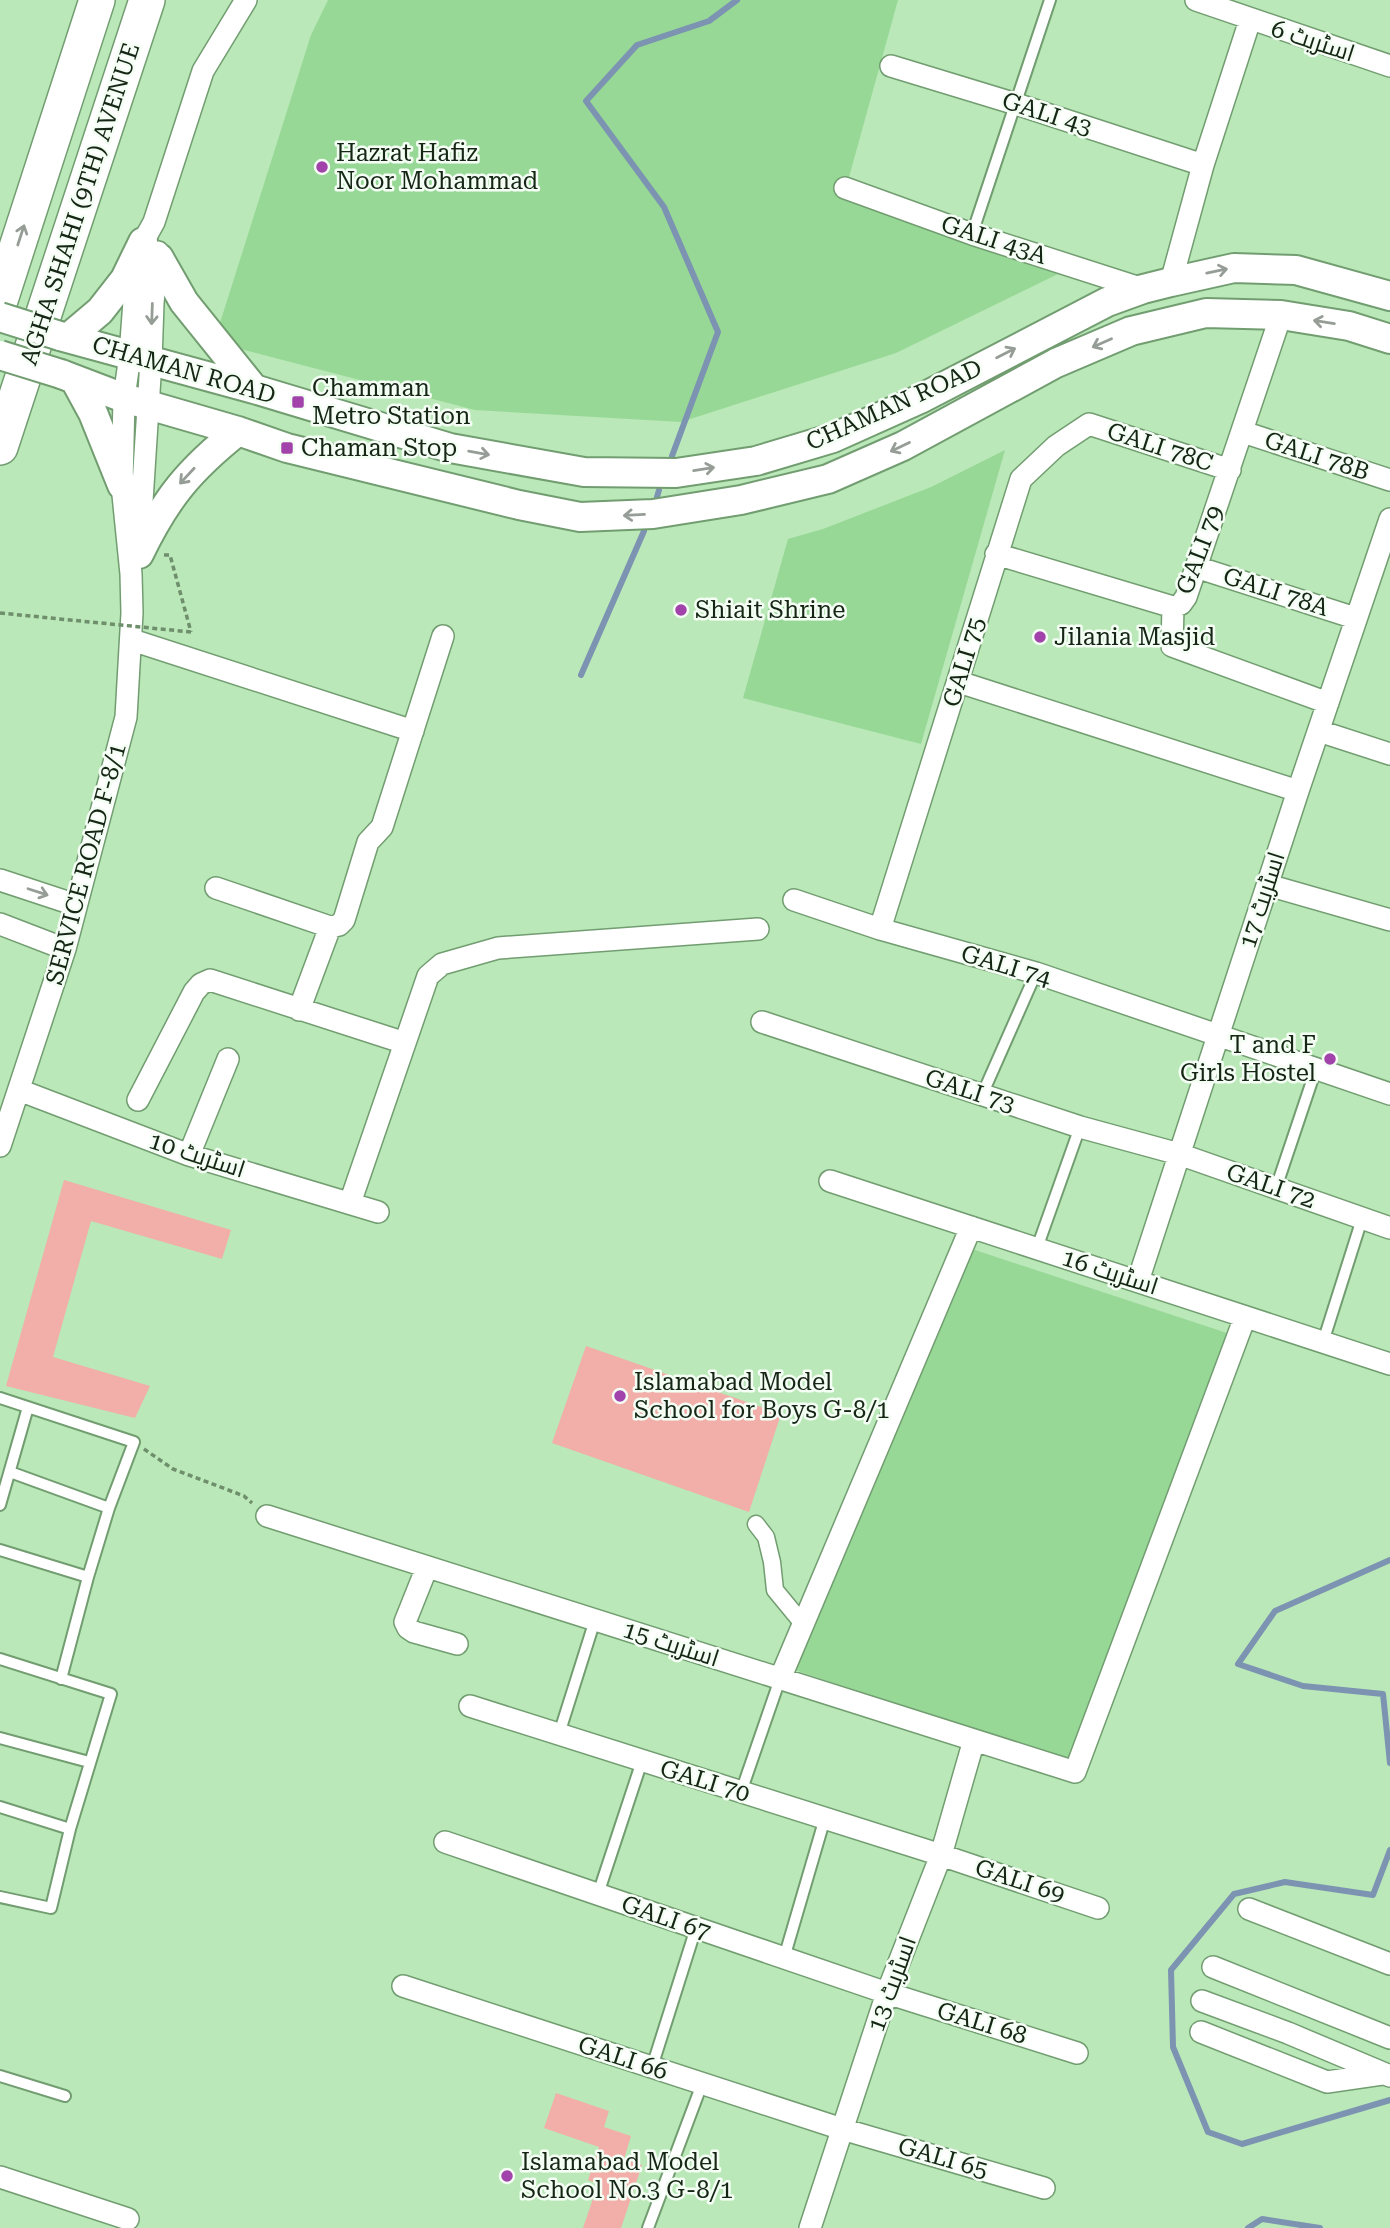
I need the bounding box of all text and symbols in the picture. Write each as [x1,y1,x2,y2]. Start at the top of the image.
street label: اسٹریٹ 6 [1268,14,1358,68]
street label: AGHA SHAHI (9TH) AVENUE [15,39,145,369]
street label: GALI 43 [999,86,1095,142]
place label: Hazrat Hafiz Noor Mohammad [336,139,538,195]
marker: Hazrat Hafiz Noor Mohammad [314,159,330,175]
street label: GALI 43A [938,210,1050,270]
one-way arrow [16,225,28,247]
one-way arrow [1205,264,1228,278]
one-way arrow [146,302,159,325]
one-way arrow [1313,315,1336,328]
street label: CHAMAN ROAD [89,330,279,410]
one-way arrow [1092,337,1113,350]
one-way arrow [995,346,1016,359]
street label: CHAMAN ROAD [802,354,986,456]
place label: Chamman Metro Station [312,374,470,430]
marker: Chamman Metro Station [290,394,306,410]
street label: GALI 78C [1104,417,1216,477]
street label: GALI 78B [1261,426,1373,486]
place label: Chaman Stop [301,434,457,462]
marker: Chaman Stop [279,440,295,456]
one-way arrow [890,441,911,454]
one-way arrow [467,447,490,460]
one-way arrow [693,462,715,475]
one-way arrow [179,467,196,484]
street label: GALI 79 [1170,502,1230,598]
one-way arrow [623,508,646,521]
street label: GALI 78A [1220,562,1332,622]
place label: Shiait Shrine [695,596,845,624]
marker: Shiait Shrine [673,602,689,618]
street label: GALI 75 [937,614,991,710]
place label: Jilania Masjid [1054,623,1215,651]
marker: Jilania Masjid [1032,629,1048,645]
street label: SERVICE ROAD F-8/1 [40,740,132,988]
street label: اسٹریٹ 17 [1233,848,1291,952]
one-way arrow [27,887,49,900]
street label: GALI 74 [958,939,1055,993]
place label: T and F Girls Hostel [1180,1031,1316,1087]
marker: T and F Girls Hostel [1322,1051,1338,1067]
street label: GALI 73 [922,1063,1018,1119]
street label: اسٹریٹ 10 [145,1126,249,1184]
street label: GALI 72 [1223,1158,1319,1214]
street label: اسٹریٹ 16 [1058,1243,1162,1301]
place label: Islamabad Model School for Boys G-8/1 [634,1368,890,1424]
marker: Islamabad Model School for Boys G-8/1 [612,1388,628,1404]
street label: اسٹریٹ 15 [619,1615,723,1673]
street label: GALI 70 [657,1754,753,1808]
street label: GALI 69 [972,1853,1068,1909]
street label: GALI 67 [618,1890,714,1946]
street label: اسٹریٹ 13 [862,1932,922,2036]
street label: GALI 68 [934,1996,1030,2050]
street label: GALI 66 [575,2030,671,2086]
street label: GALI 65 [895,2132,991,2184]
place label: Islamabad Model School No.3 G-8/1 [521,2148,733,2204]
marker: Islamabad Model School No.3 G-8/1 [499,2168,515,2184]

